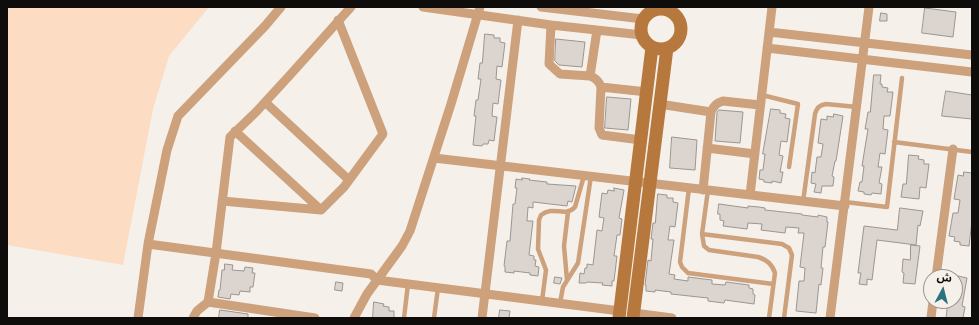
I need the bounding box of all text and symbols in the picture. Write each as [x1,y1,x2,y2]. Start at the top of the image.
north arrow [923,269,963,309]
text: ش [936,270,953,286]

